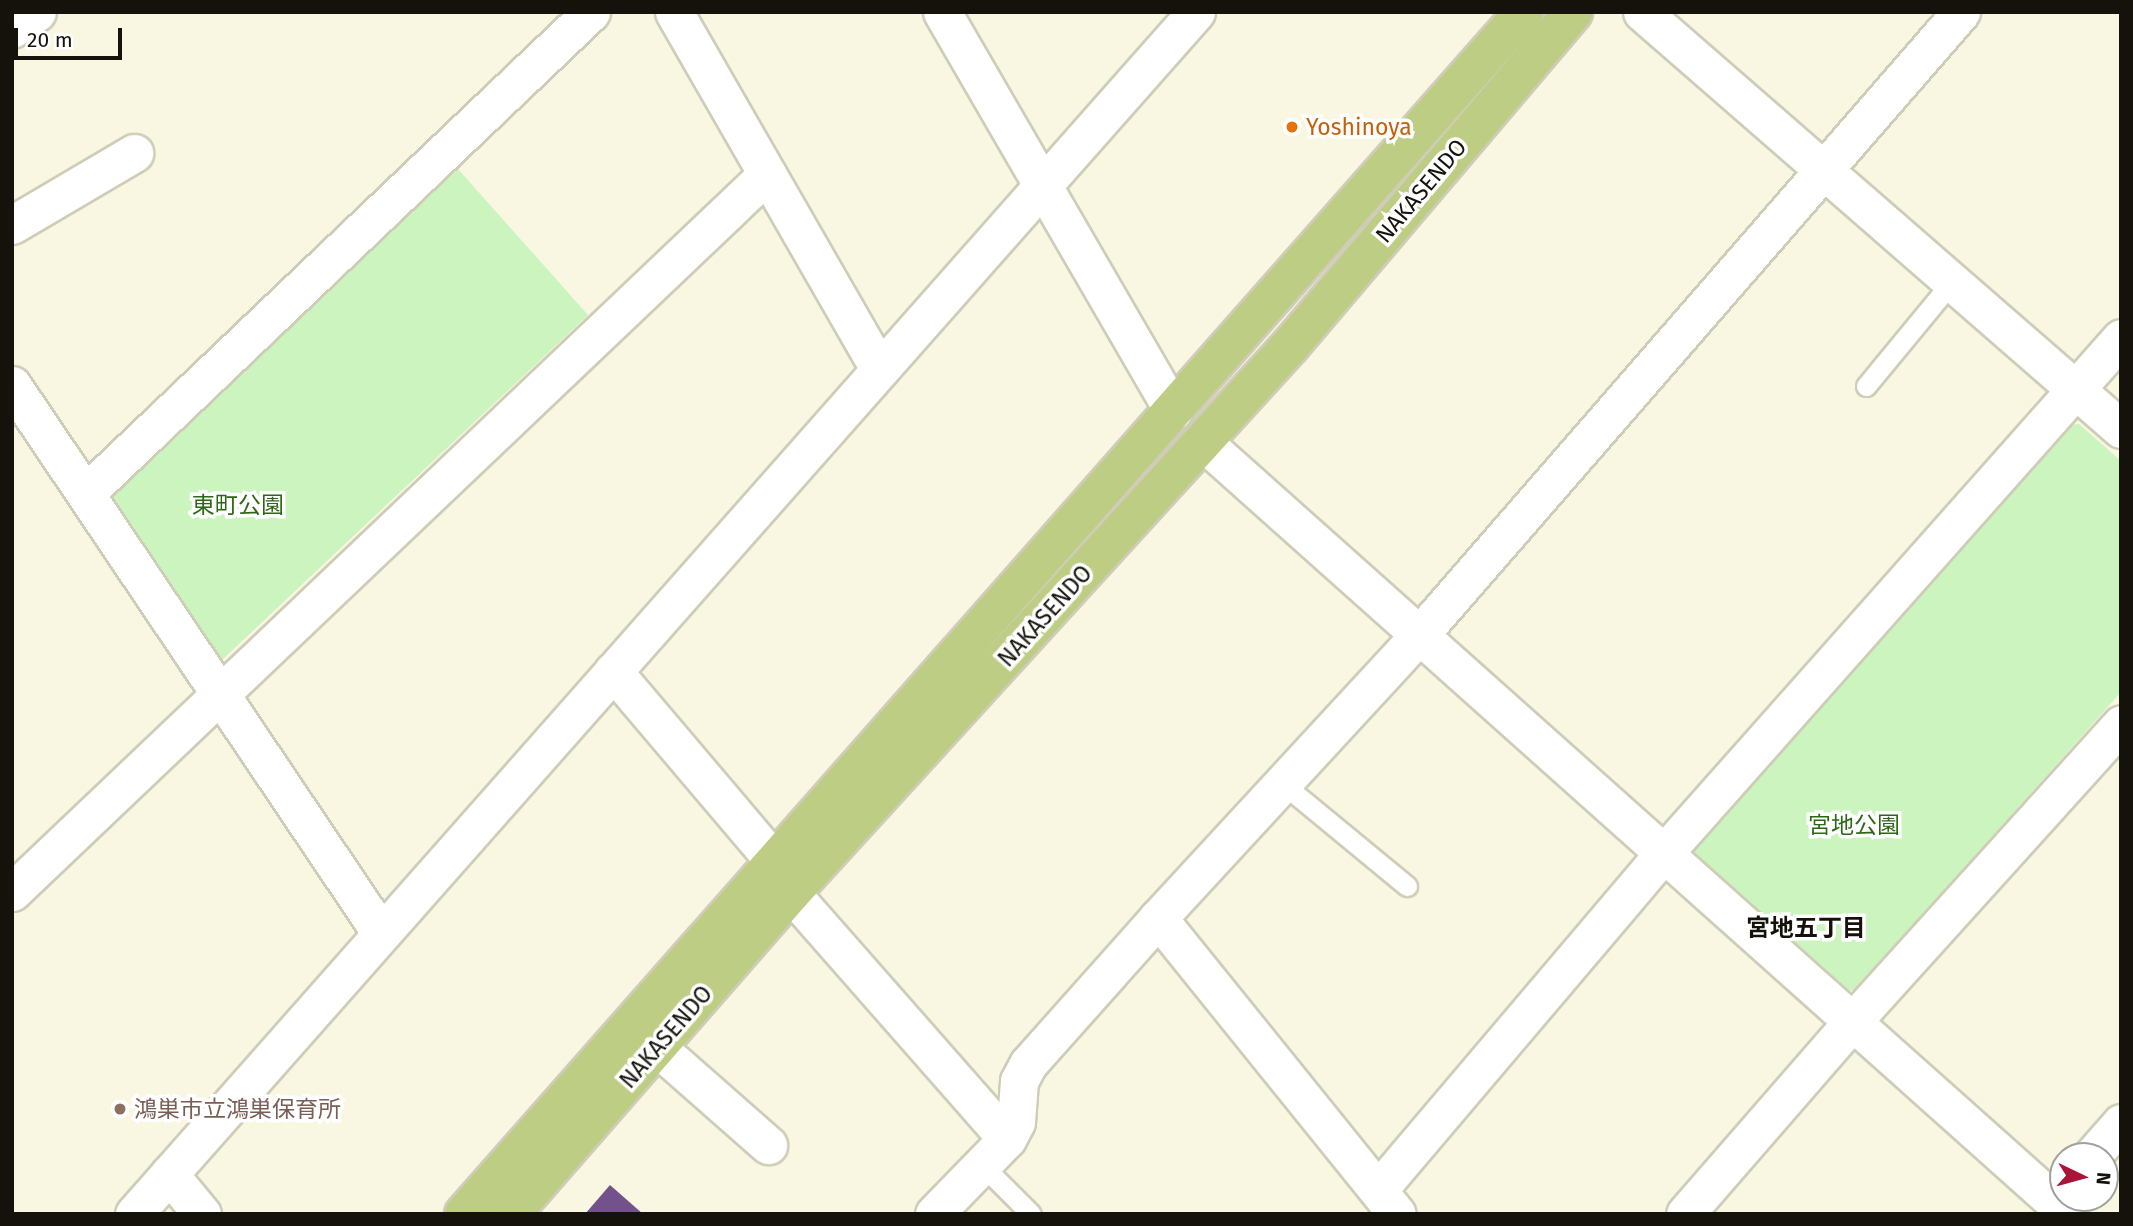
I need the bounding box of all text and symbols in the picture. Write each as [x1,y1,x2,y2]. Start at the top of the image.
scale bar [18,14,126,58]
text: 20 m [27,27,73,53]
place label: Yoshinoya [1306,113,1412,141]
marker: Yoshinoya [1284,119,1300,135]
street label: NAKASENDO [1370,134,1472,248]
park label: 東町公園 [192,491,284,519]
street label: NAKASENDO [992,560,1098,672]
park label: 宮地公園 [1808,811,1900,839]
district label: 宮地五丁目 [1746,915,1866,943]
street label: NAKASENDO [614,980,718,1094]
place label: 鴻巣市立鴻巣保育所 [134,1095,341,1123]
marker: 鴻巣市立鴻巣保育所 [112,1101,128,1117]
north arrow [2049,1142,2119,1212]
text: N [2091,1171,2115,1186]

